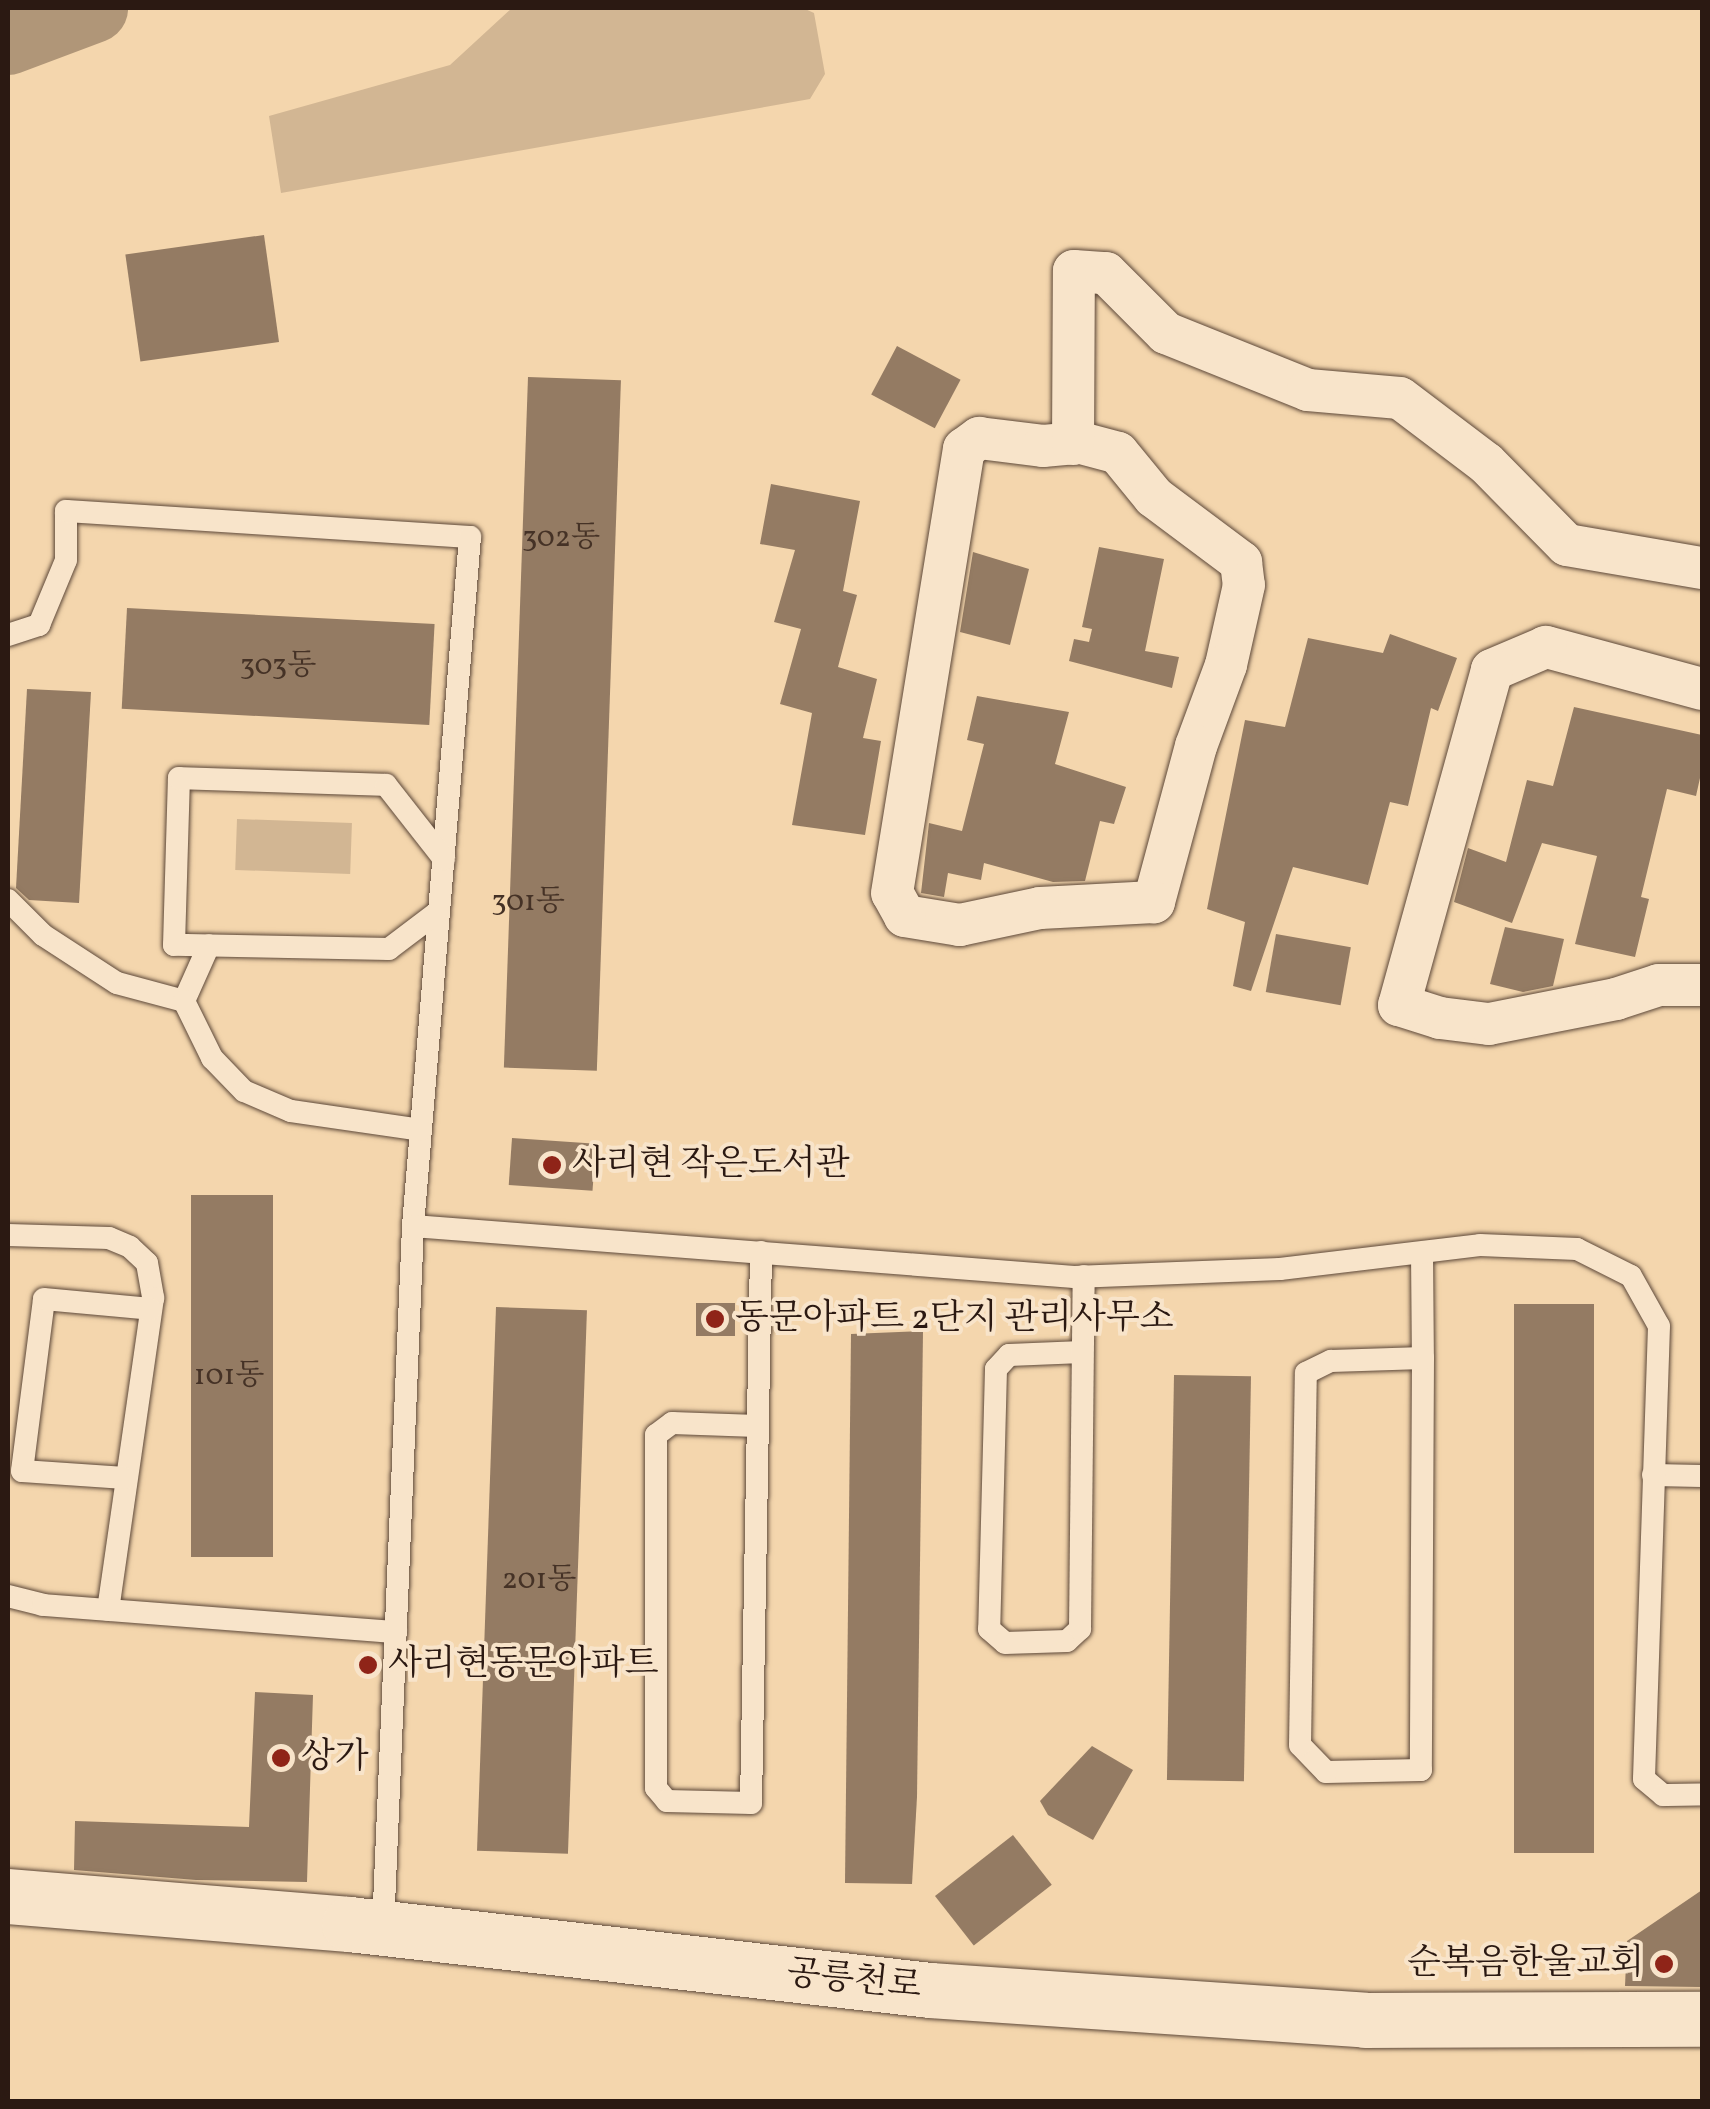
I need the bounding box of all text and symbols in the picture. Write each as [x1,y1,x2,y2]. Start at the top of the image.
house number: 302동 [522,520,600,556]
house number: 303동 [240,648,316,684]
house number: 301동 [491,884,565,920]
place label: 사리현 작은도서관 [572,1144,849,1186]
marker: 사리현 작은도서관 [541,1154,563,1176]
place label: 동문아파트 2단지 관리사무소 [735,1298,1174,1340]
marker: 동문아파트 2단지 관리사무소 [704,1308,726,1330]
house number: 101동 [194,1358,264,1394]
house number: 201동 [502,1562,576,1598]
place label: 사리현동문아파트 [388,1644,658,1686]
marker: 사리현동문아파트 [357,1654,379,1676]
place label: 상가 [301,1737,369,1779]
marker: 상가 [270,1747,292,1769]
place label: 순복음한울교회 [1407,1943,1644,1985]
street label: 공릉천로 [785,1953,923,2009]
marker: 순복음한울교회 [1653,1953,1675,1975]

